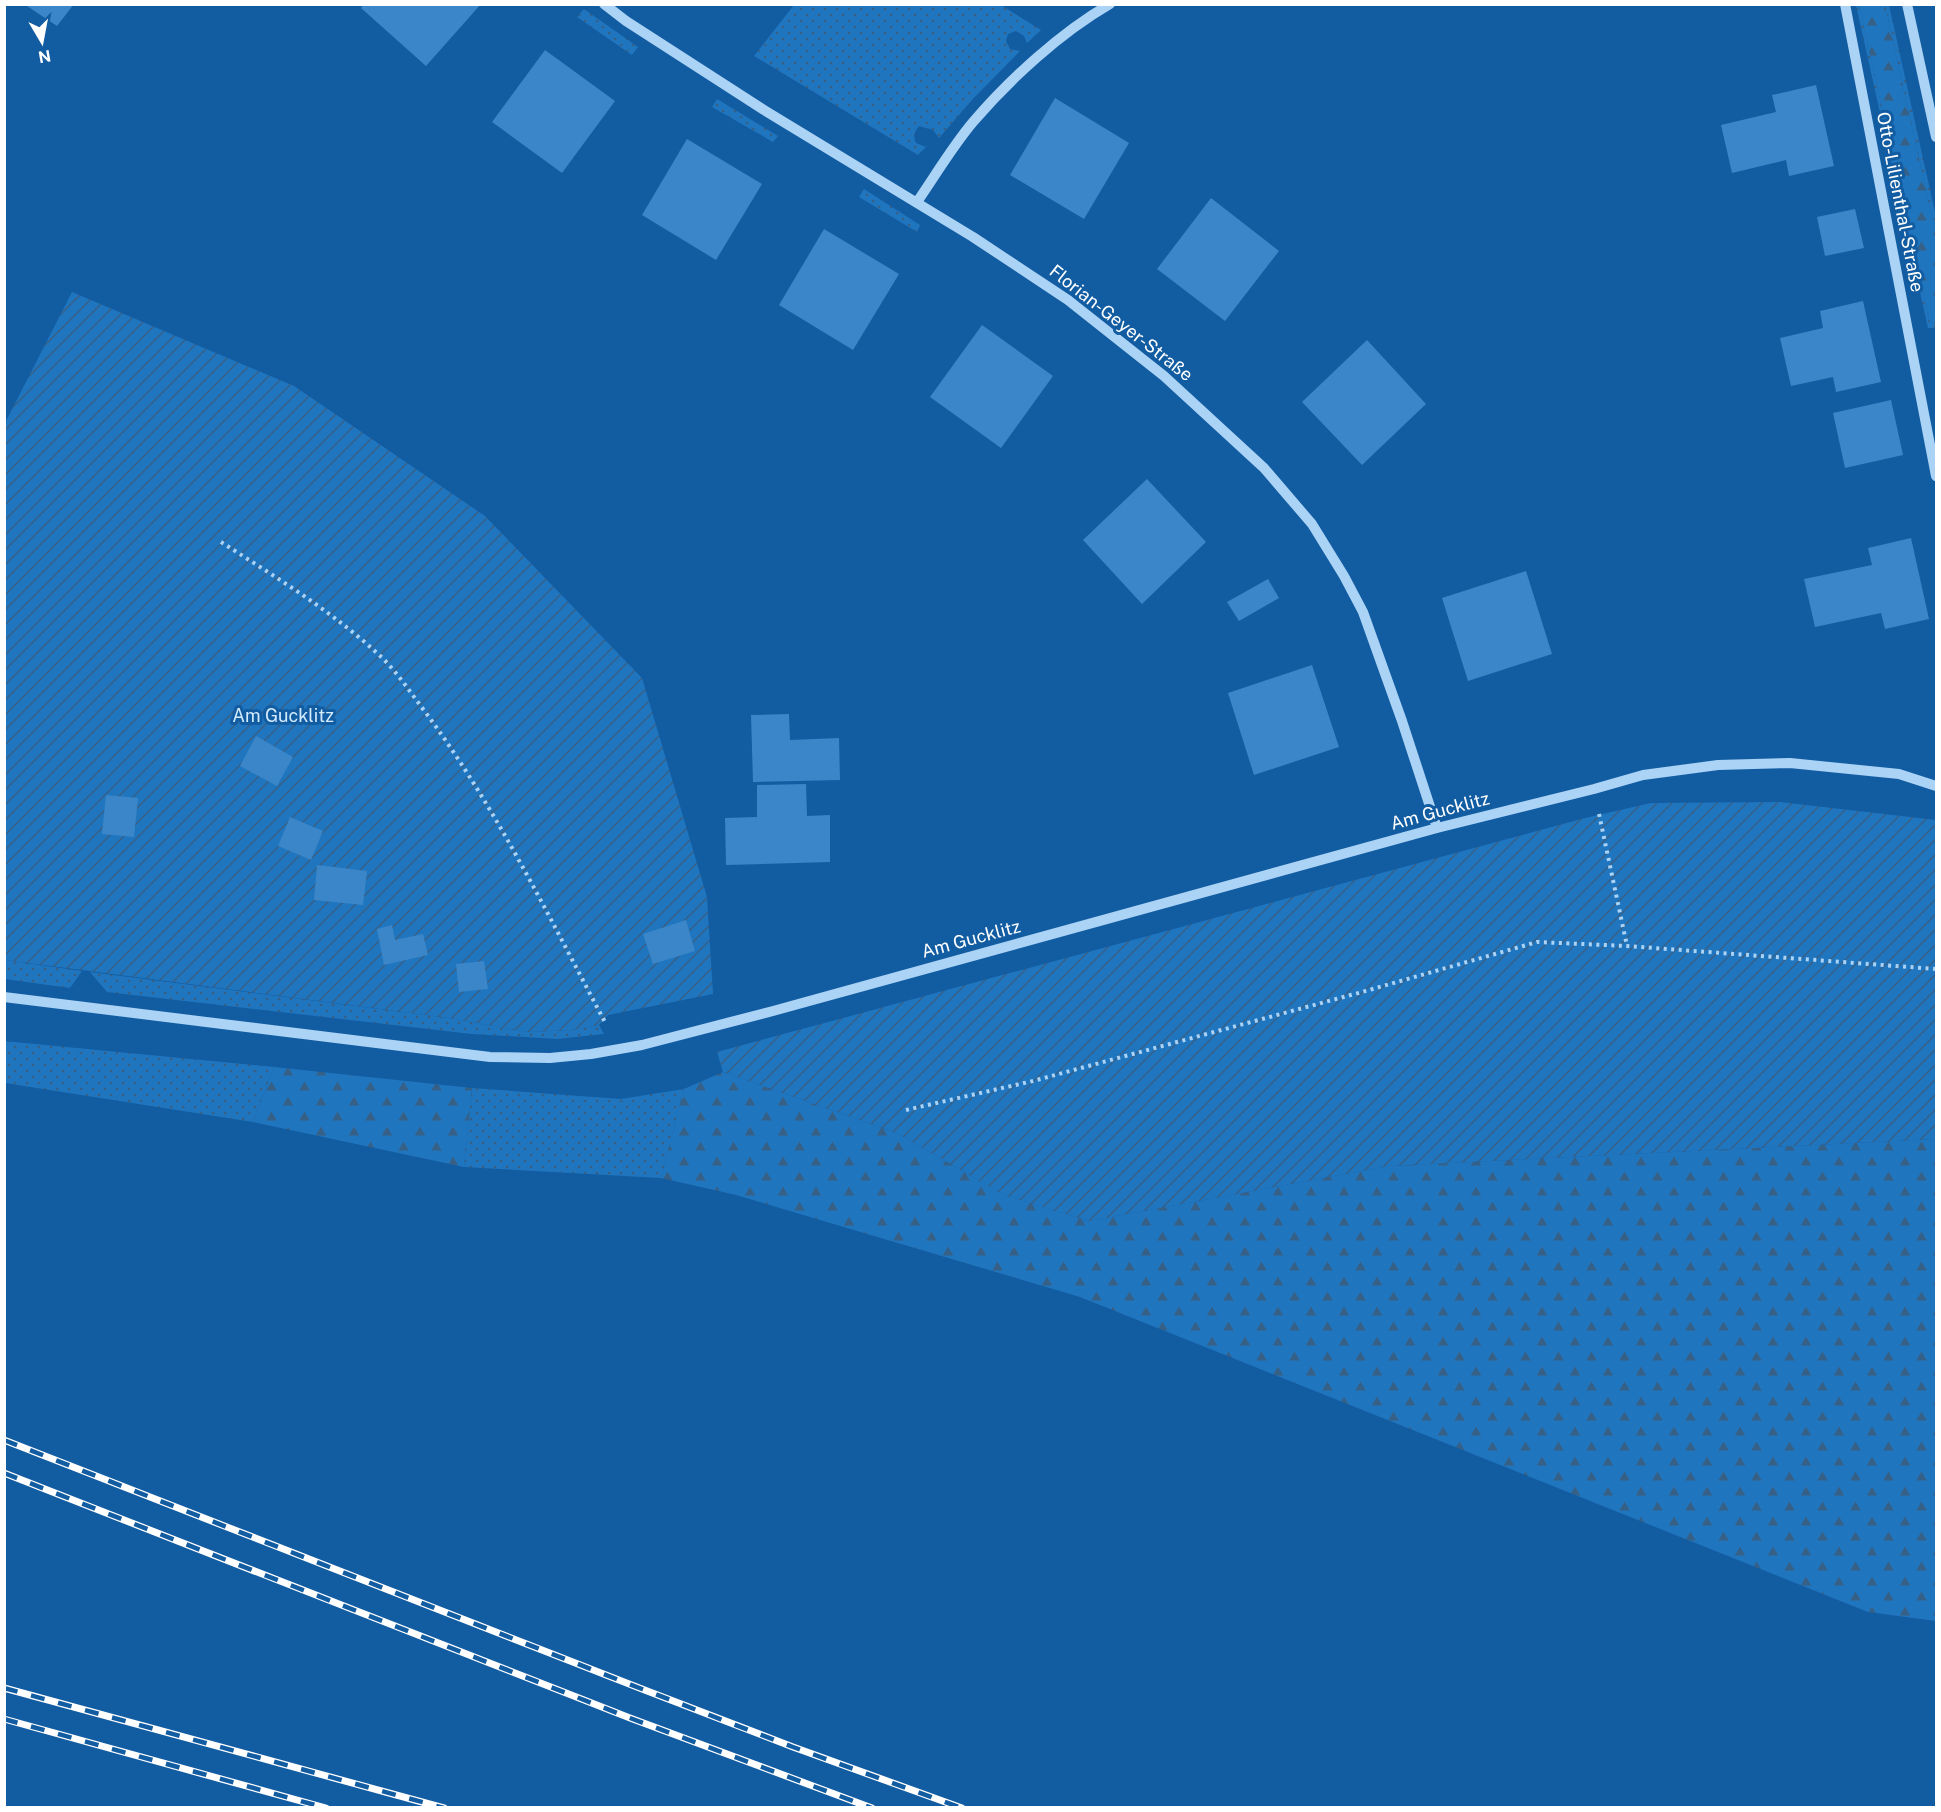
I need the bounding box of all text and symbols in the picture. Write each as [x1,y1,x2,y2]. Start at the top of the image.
north arrow [12,12,72,72]
text: N [37,46,52,67]
street label: Otto-Lilienthal-Straße [1873,110,1928,294]
street label: Florian-Geyer-Straße [1045,260,1197,385]
park label: Am Gucklitz [232,705,334,726]
street label: Am Gucklitz [1388,787,1492,834]
street label: Am Gucklitz [919,915,1023,962]

